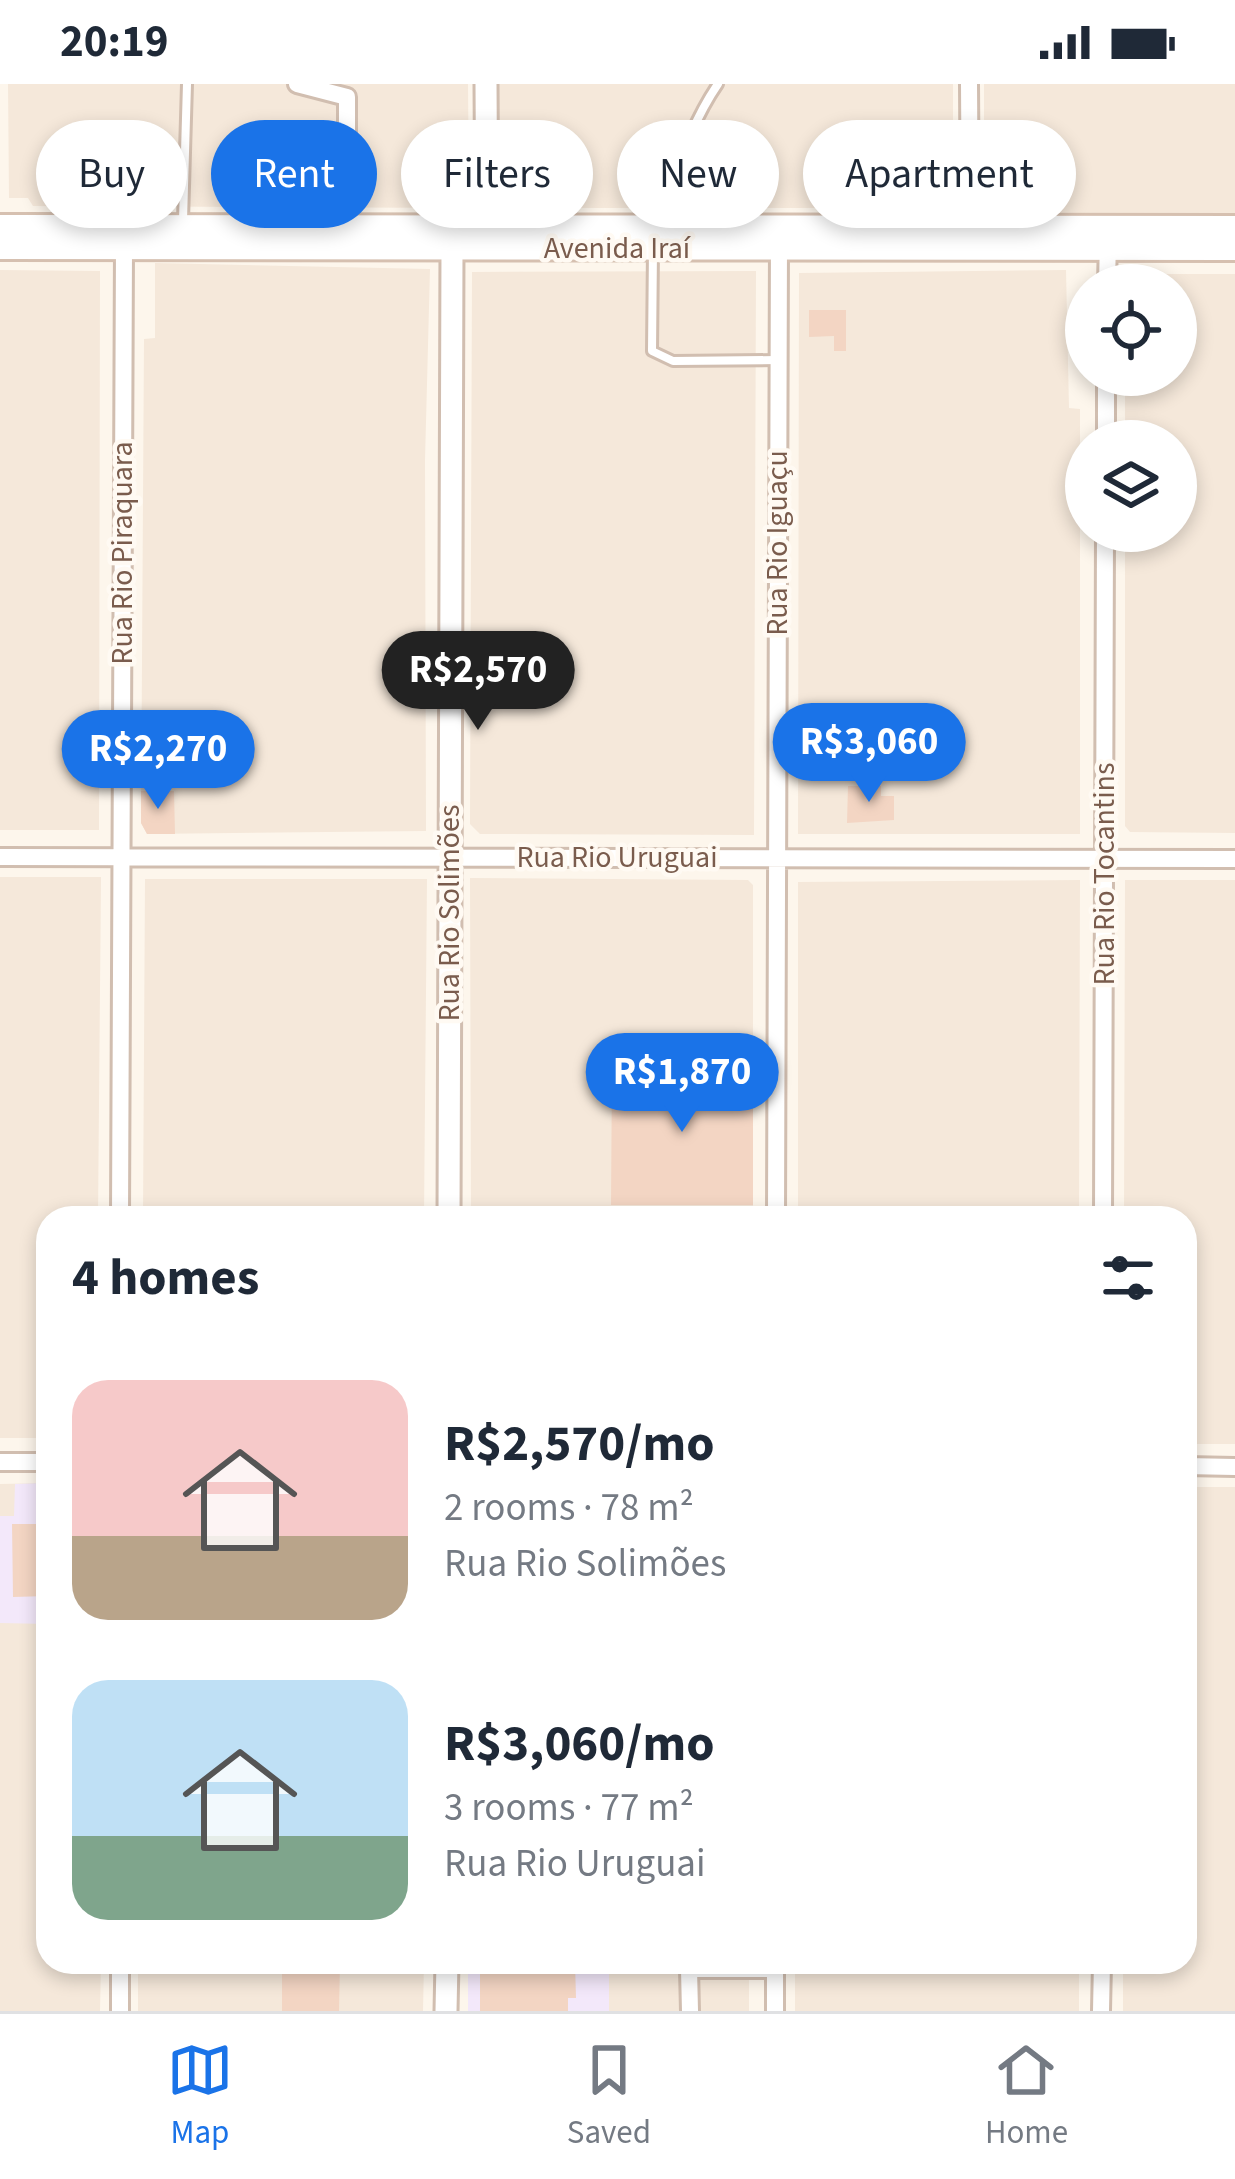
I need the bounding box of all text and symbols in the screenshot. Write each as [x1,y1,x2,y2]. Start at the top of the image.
text: 20:19 [60,10,169,74]
chip: Buy [36,120,187,228]
chip: Rent [211,120,377,228]
chip: Filters [401,120,593,228]
chip: New [617,120,779,228]
chip: Apartment [803,120,1076,228]
street label: Avenida Iraí [544,227,692,270]
map controls [1065,264,1197,552]
button: locate [1065,264,1197,396]
button: layers [1065,420,1197,552]
street label: Rua Rio Piraquara [101,441,144,665]
street label: Rua Rio Iguaçu [756,450,799,636]
pin: R$2,570 [367,631,589,733]
text: R$2,570 [409,642,547,698]
pin: R$3,060 [758,703,980,805]
pin: R$2,270 [47,710,269,812]
text: R$3,060 [800,714,938,770]
text: R$2,270 [89,721,227,777]
street label: Rua Rio Tocantins [1083,763,1126,986]
street label: Rua Rio Solimões [428,804,471,1022]
street label: Rua Rio Uruguai [516,836,718,879]
pin: R$1,870 [571,1033,793,1135]
text: R$1,870 [613,1044,751,1100]
text: 4 homes [72,1242,259,1314]
icon: filters [1095,1245,1161,1311]
text: R$2,570/mo [444,1408,715,1480]
icon: home [168,1428,312,1572]
text: 2 rooms · 78 m² [444,1480,694,1536]
text: Rua Rio Solimões [444,1536,726,1592]
text: R$3,060/mo [444,1708,715,1780]
icon: home [168,1728,312,1872]
text: 3 rooms · 77 m² [444,1780,694,1836]
text: Rua Rio Uruguai [444,1836,706,1892]
tab: Map [167,2037,233,2156]
tab: Saved [567,2037,651,2156]
tab: Home [985,2037,1068,2156]

